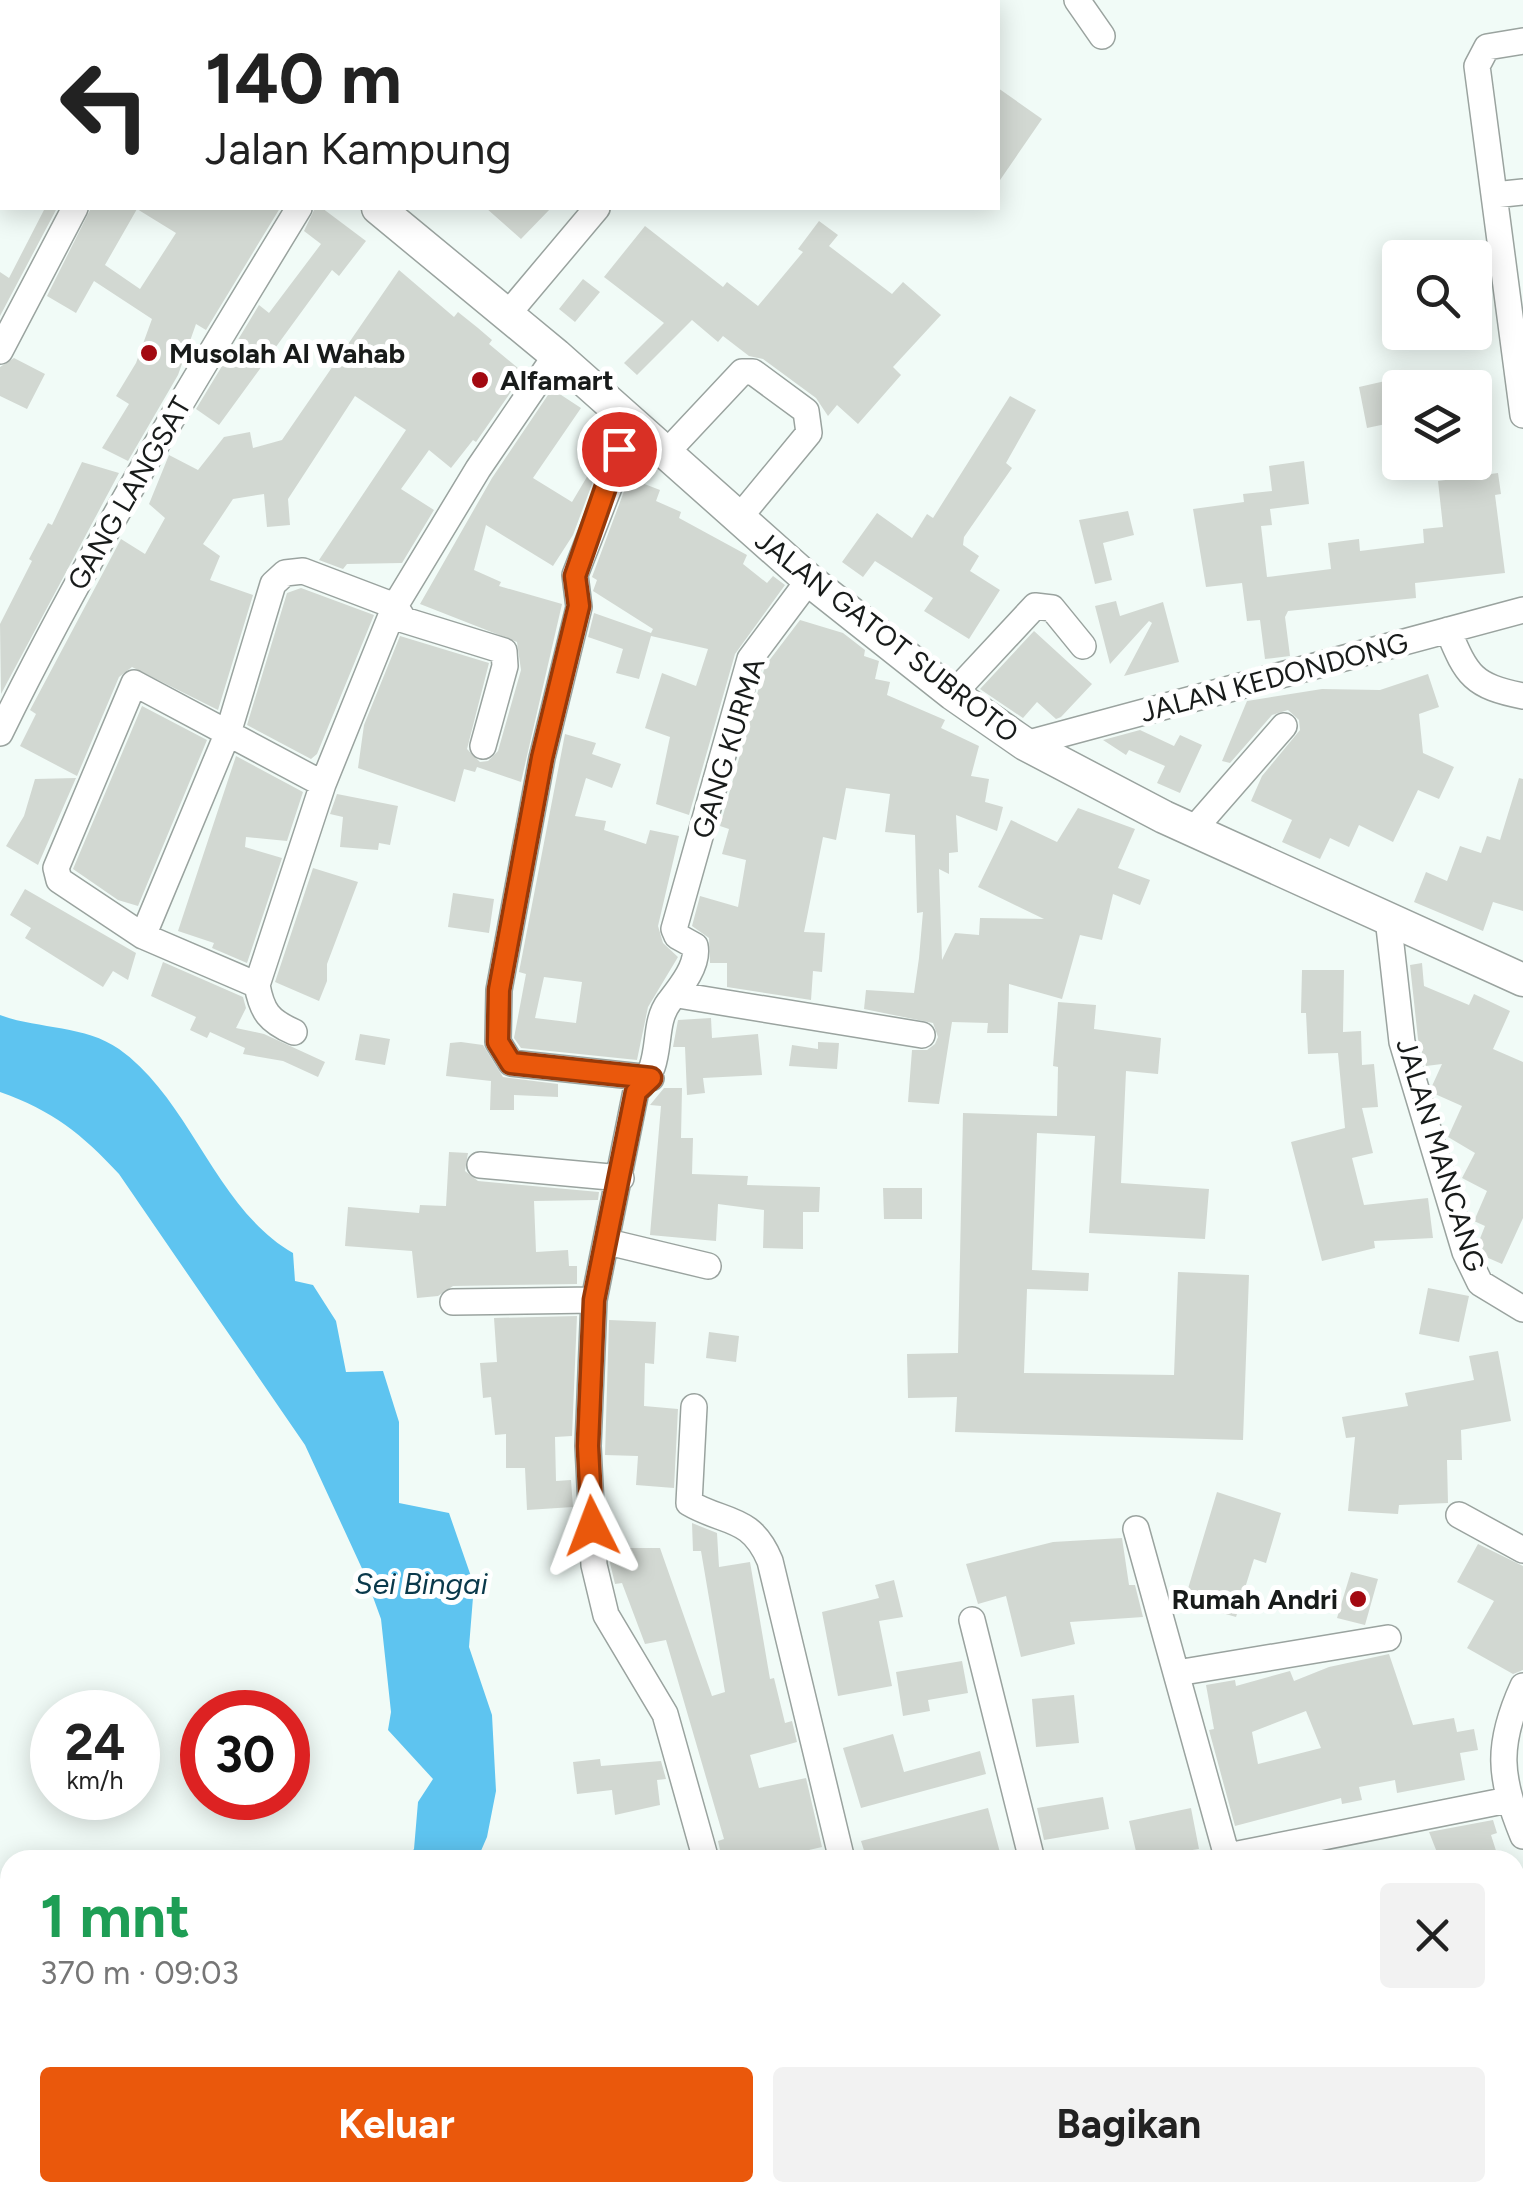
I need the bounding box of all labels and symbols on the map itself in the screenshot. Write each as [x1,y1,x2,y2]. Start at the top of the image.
place label: Musolah Al Wahab [169,336,405,370]
marker: Musolah Al Wahab [138,342,160,364]
place label: Alfamart [500,363,614,397]
marker: Alfamart [469,369,491,391]
street label: GANG LANGSAT [60,390,198,596]
pin [577,407,662,492]
street label: JALAN GATOT SUBROTO [749,523,1025,749]
street label: JALAN KEDONDONG [1136,625,1412,729]
street label: GANG KURMA [684,654,772,842]
street label: JALAN MANCANG [1389,1034,1493,1276]
position arrow [540,1474,644,1578]
water label: Sei Bingai [354,1565,489,1602]
place label: Rumah Andri [1172,1582,1338,1616]
marker: Rumah Andri [1347,1588,1369,1610]
speed limit sign: 30 [180,1690,310,1820]

